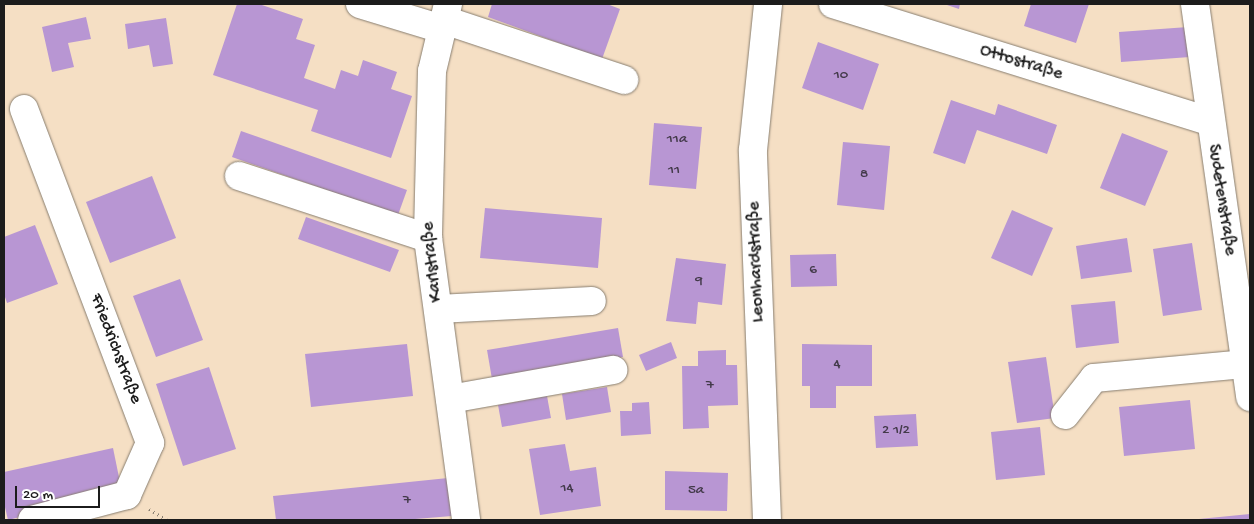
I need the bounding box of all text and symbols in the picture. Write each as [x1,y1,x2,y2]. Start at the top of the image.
street label: Ottostraße [977,40,1065,86]
house number: 10 [834,67,848,85]
house number: 11a [667,131,687,149]
street label: Sudetenstraße [1202,143,1240,257]
house number: 11 [668,162,680,180]
house number: 8 [860,166,868,184]
street label: Leonhardstraße [744,201,770,323]
street label: Karlstraße [418,221,448,303]
house number: 6 [809,262,817,280]
house number: 9 [695,273,703,291]
street label: Friedrichstraße [84,291,146,407]
house number: 4 [833,356,841,374]
house number: 7 [706,377,714,395]
house number: 2 1/2 [882,422,910,440]
scale bar [18,476,102,508]
house number: 14 [560,480,574,498]
house number: 5a [688,482,704,500]
text: 20 m [23,486,53,504]
house number: 7 [403,492,411,510]

